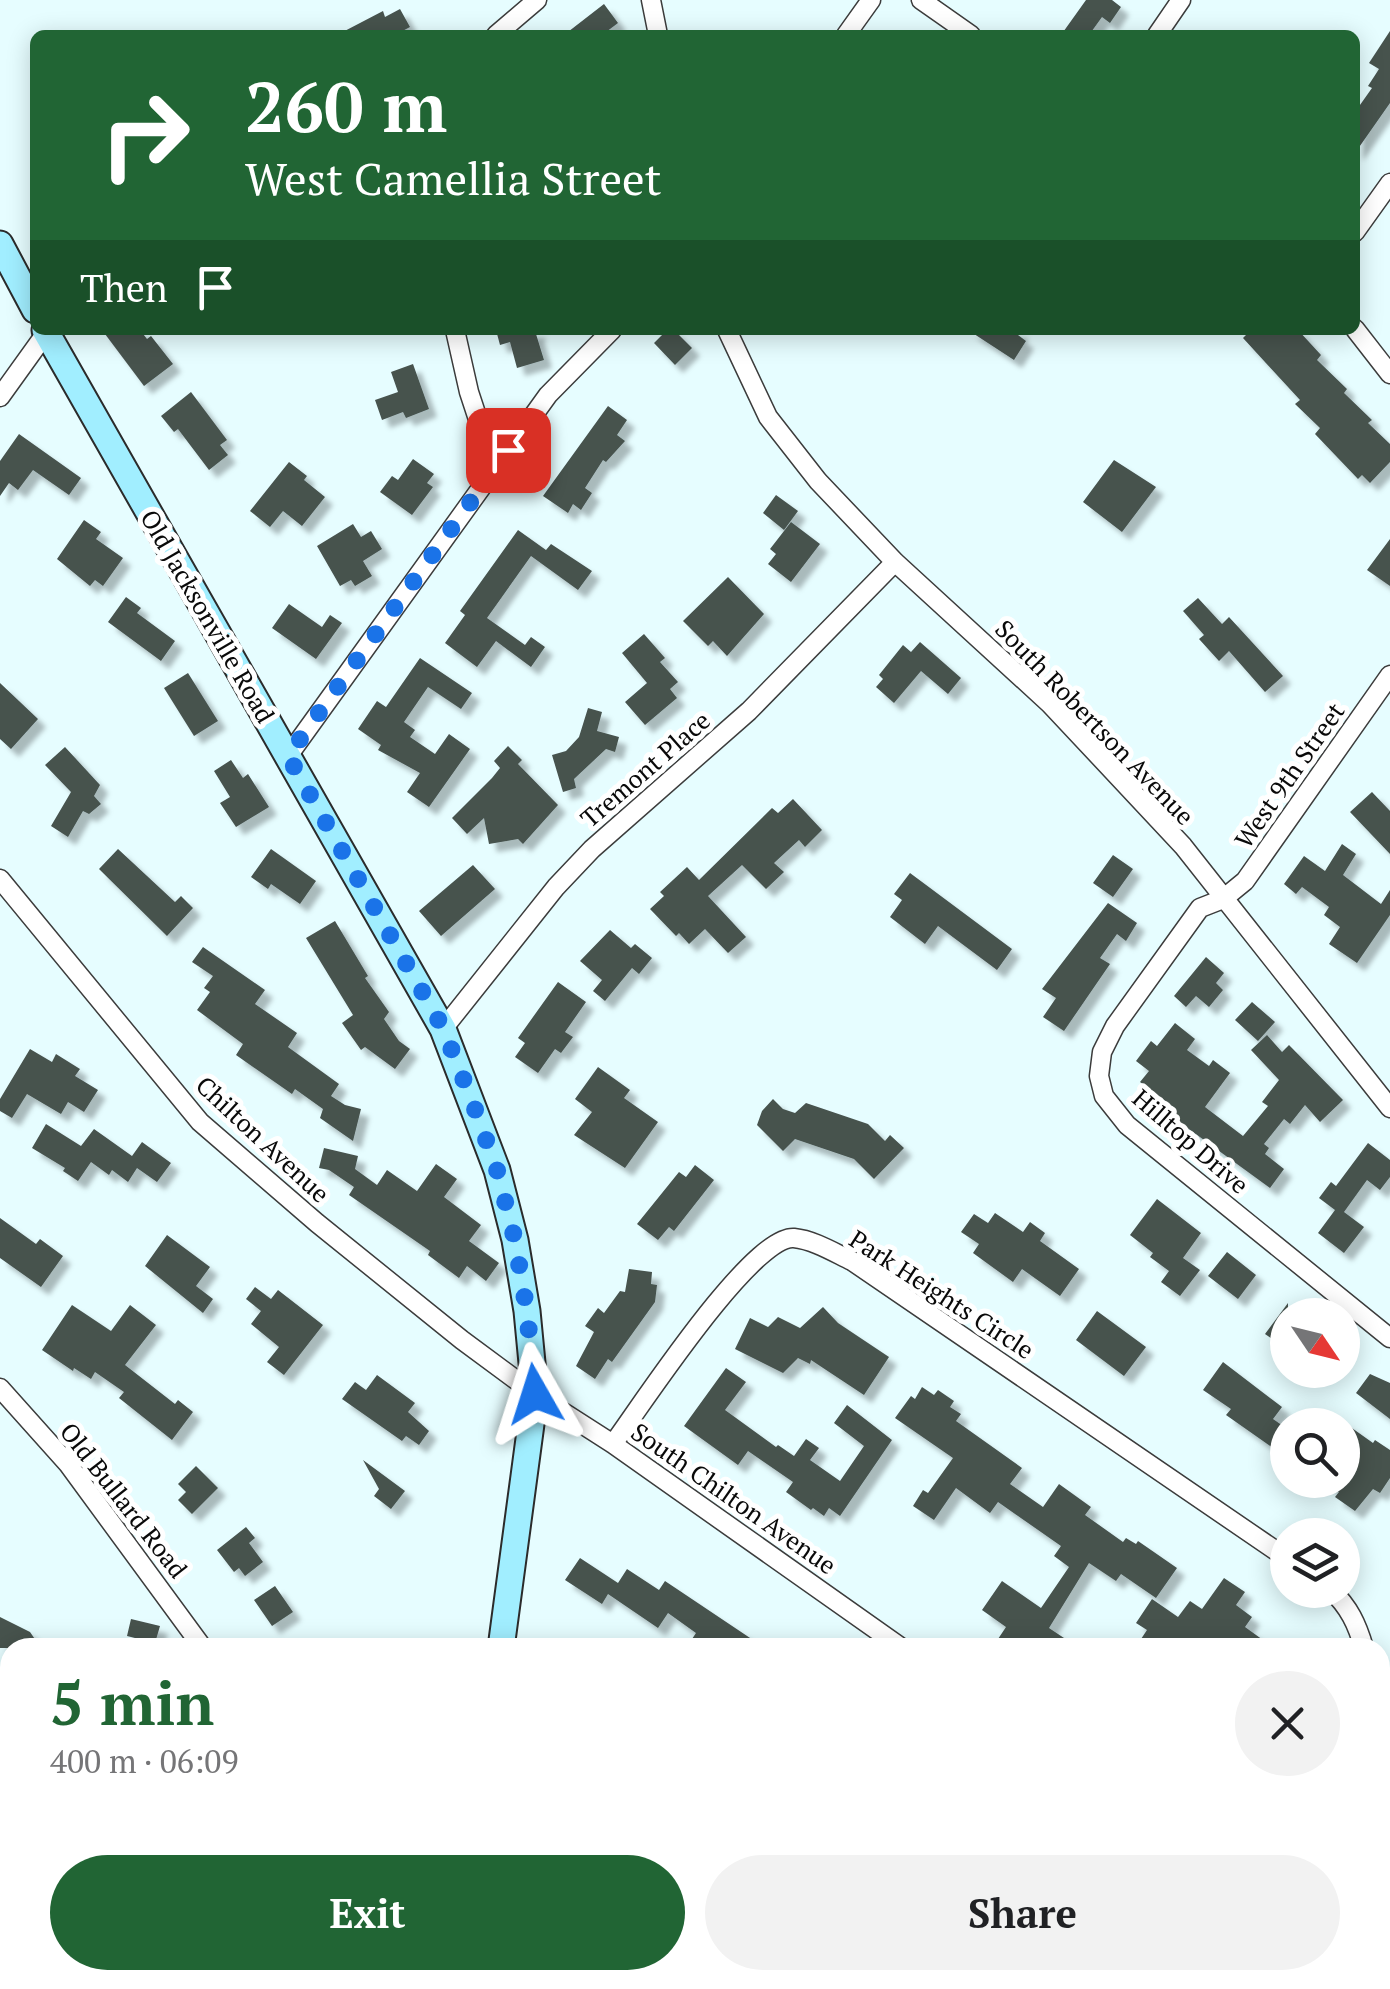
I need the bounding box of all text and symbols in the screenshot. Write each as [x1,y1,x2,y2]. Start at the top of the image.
text: 260 m [245,59,447,152]
icon: right [80,70,210,200]
text: West Camellia Street [245,148,661,208]
icon: arrive [188,260,243,315]
text: Then [80,263,168,313]
pin [466,408,551,493]
icon: arrive [481,423,536,478]
street label: Old Jacksonville Road [133,503,283,729]
street label: South Robertson Avenue [988,612,1202,832]
street label: West 9th Street [1227,696,1351,854]
street label: Tremont Place [573,704,717,834]
street label: Chilton Avenue [189,1069,337,1209]
street label: Hilltop Drive [1126,1081,1256,1201]
street label: Park Heights Circle [844,1222,1040,1366]
north arrow [1270,1298,1360,1388]
map controls [1270,1298,1360,1608]
position arrow [483,1342,587,1446]
button: search [1270,1408,1360,1498]
street label: Old Bullard Road [53,1415,195,1585]
street label: South Chilton Avenue [625,1415,843,1581]
button: layers [1270,1518,1360,1608]
text: 5 min [50,1663,214,1742]
button: close [1235,1671,1340,1776]
text: 400 m · 06:09 [50,1740,238,1782]
button: Exit [50,1855,685,1970]
button: Share [705,1855,1340,1970]

